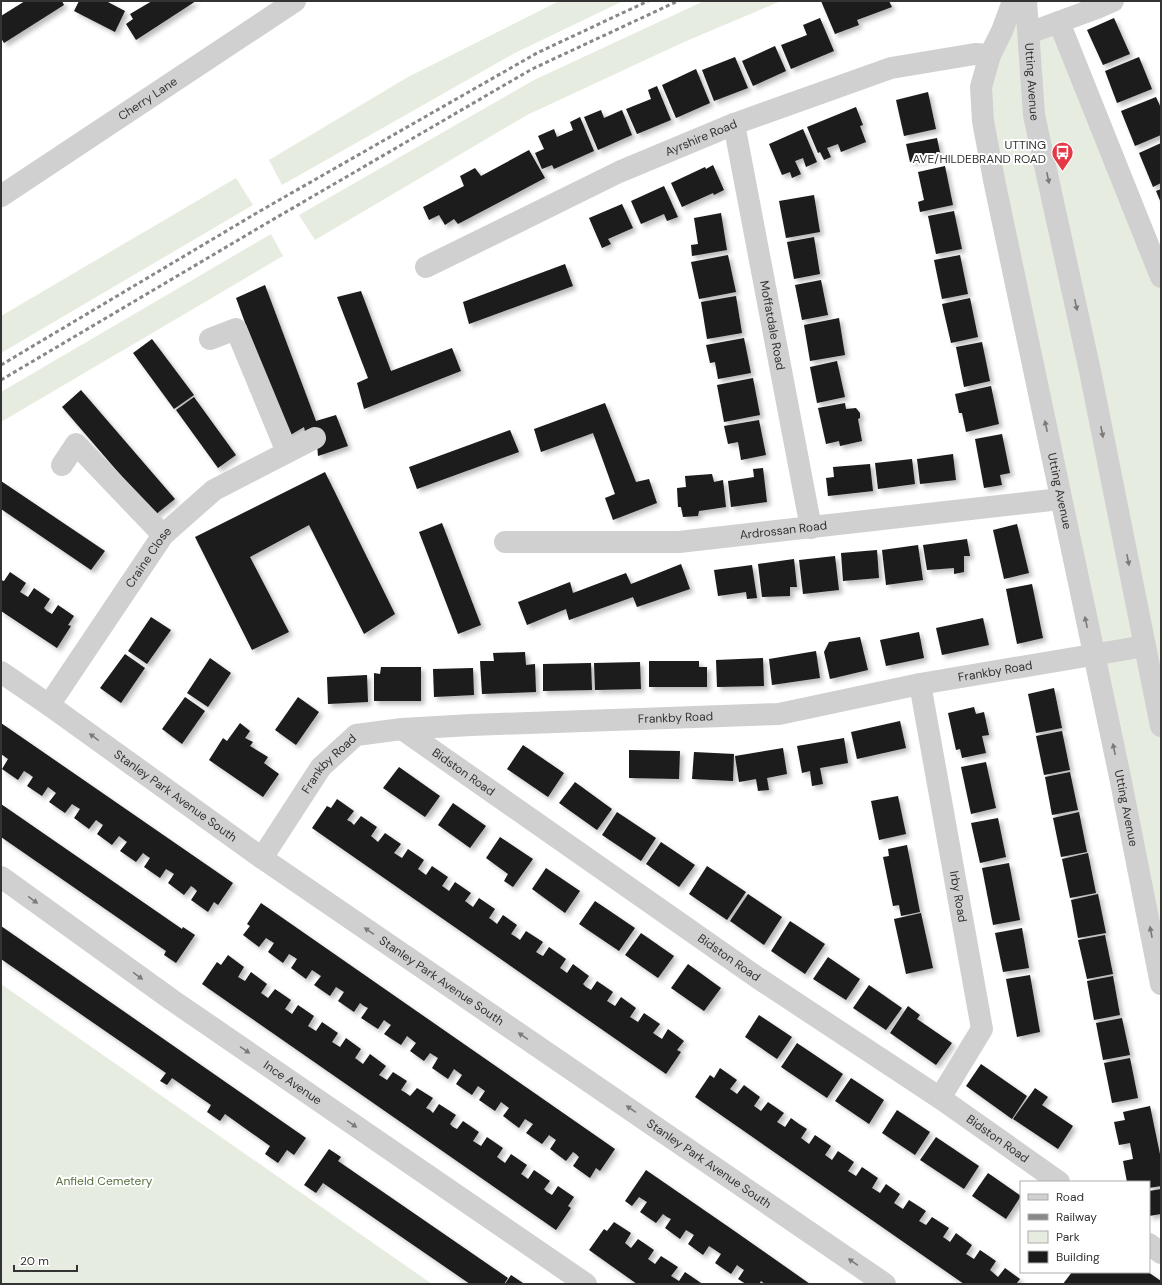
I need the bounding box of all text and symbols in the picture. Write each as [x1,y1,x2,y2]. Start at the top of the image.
street label: Utting Avenue [1021,42,1043,122]
street label: Cherry Lane [115,73,180,124]
street label: Ayrshire Road [663,116,739,160]
place label: UTTING AVE/HILDEBRAND ROAD [913,137,1046,167]
bus stop icon: UTTING AVE/HILDEBRAND ROAD [1049,139,1075,172]
one-way arrow [1045,172,1051,184]
street label: Moffatdale Road [756,279,789,371]
one-way arrow [1073,299,1079,311]
one-way arrow [1042,420,1048,433]
one-way arrow [1100,426,1106,439]
street label: Utting Avenue [1044,451,1076,531]
street label: Ardrossan Road [739,517,828,543]
street label: Craine Close [122,523,175,591]
one-way arrow [1125,554,1131,566]
one-way arrow [1083,616,1089,628]
street label: Frankby Road [957,657,1034,685]
street label: Frankby Road [638,708,713,727]
street label: Frankby Road [298,731,360,797]
one-way arrow [88,733,99,741]
one-way arrow [1110,743,1116,756]
street label: Bidston Road [429,744,498,800]
street label: Stanley Park Avenue South [111,746,240,846]
street label: Utting Avenue [1111,768,1142,848]
street label: Irby Road [946,870,971,924]
one-way arrow [27,896,38,904]
one-way arrow [1147,926,1153,938]
one-way arrow [364,927,375,935]
street label: Bidston Road [694,930,764,985]
street label: Stanley Park Avenue South [376,932,507,1029]
one-way arrow [133,972,144,980]
one-way arrow [518,1032,528,1040]
one-way arrow [240,1046,250,1054]
street label: Ince Avenue [260,1057,325,1109]
one-way arrow [625,1105,636,1113]
street label: Bidston Road [963,1111,1032,1166]
street label: Stanley Park Avenue South [643,1115,775,1212]
one-way arrow [347,1120,358,1127]
park label: Anfield Cemetery [55,1173,153,1189]
legend [1020,1181,1150,1273]
text: Road [1056,1189,1084,1205]
text: Railway [1056,1209,1097,1225]
text: Park [1056,1229,1080,1245]
scale bar [14,1247,77,1273]
text: Building [1056,1249,1100,1265]
text: 20 m [20,1253,49,1269]
one-way arrow [848,1258,859,1266]

